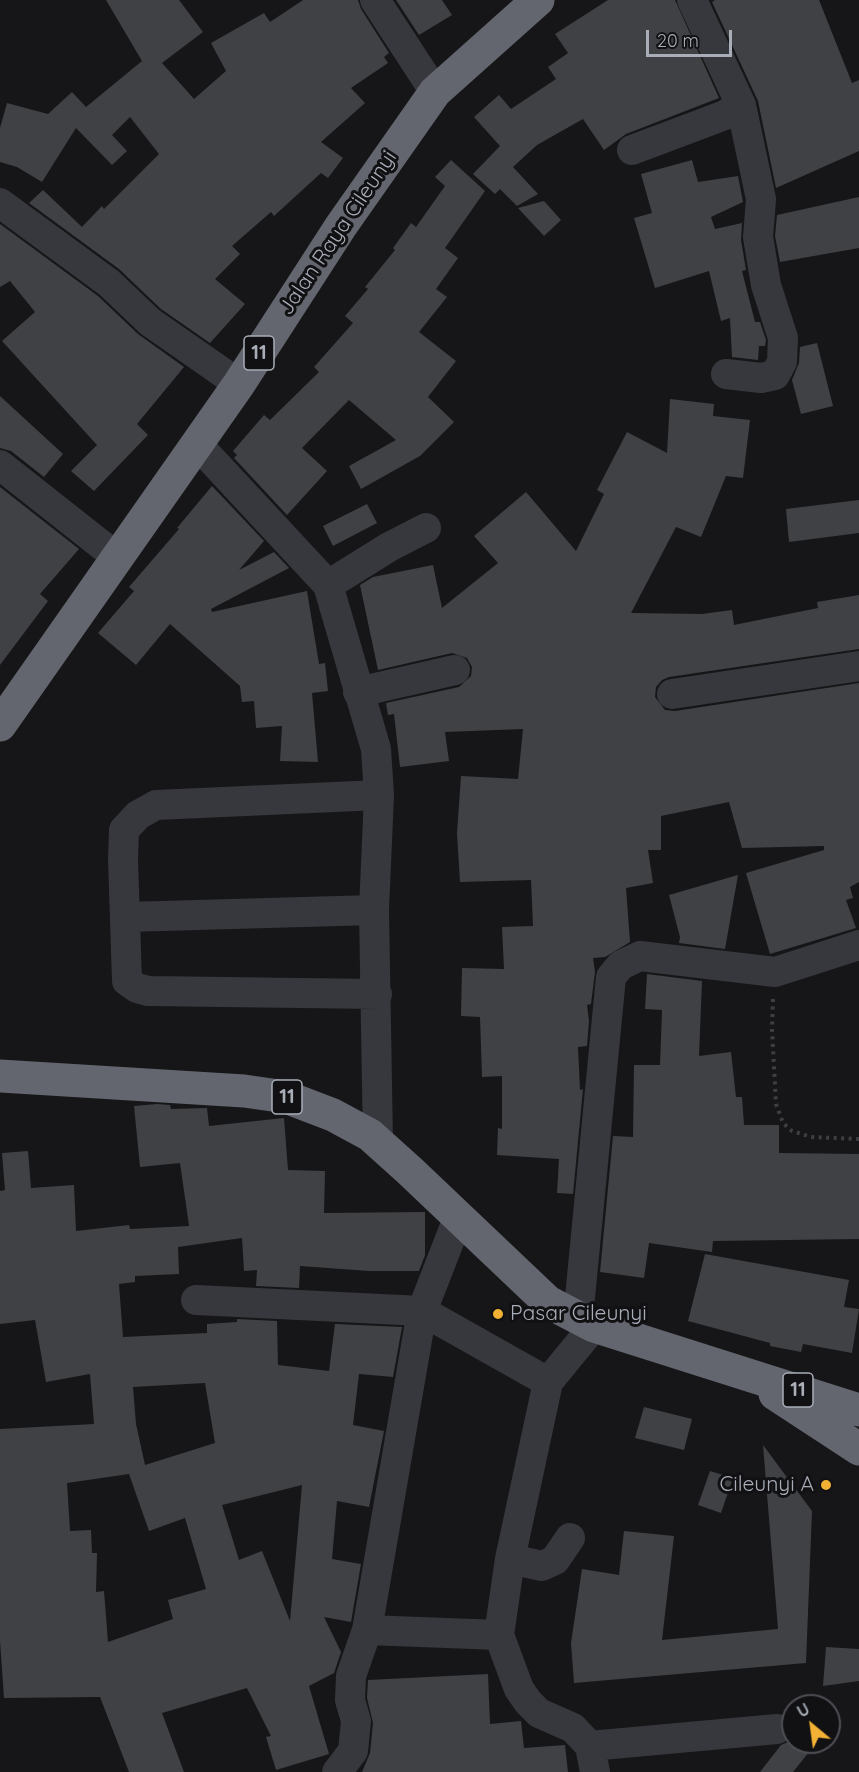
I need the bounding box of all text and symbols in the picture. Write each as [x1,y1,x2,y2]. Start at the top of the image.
scale bar [649,18,734,56]
text: 20 m [657,29,699,52]
street label: Jalan Raya Cileunyi [274,146,402,320]
road number: 11 [244,336,274,370]
road number: 11 [272,1080,302,1114]
place label: Pasar Cileunyi [510,1301,647,1327]
marker: Pasar Cileunyi [491,1307,505,1321]
road number: 11 [783,1373,813,1407]
place label: Cileunyi A [720,1472,814,1498]
marker: Cileunyi A [819,1478,833,1492]
north arrow [781,1694,841,1754]
text: U [793,1699,813,1721]

